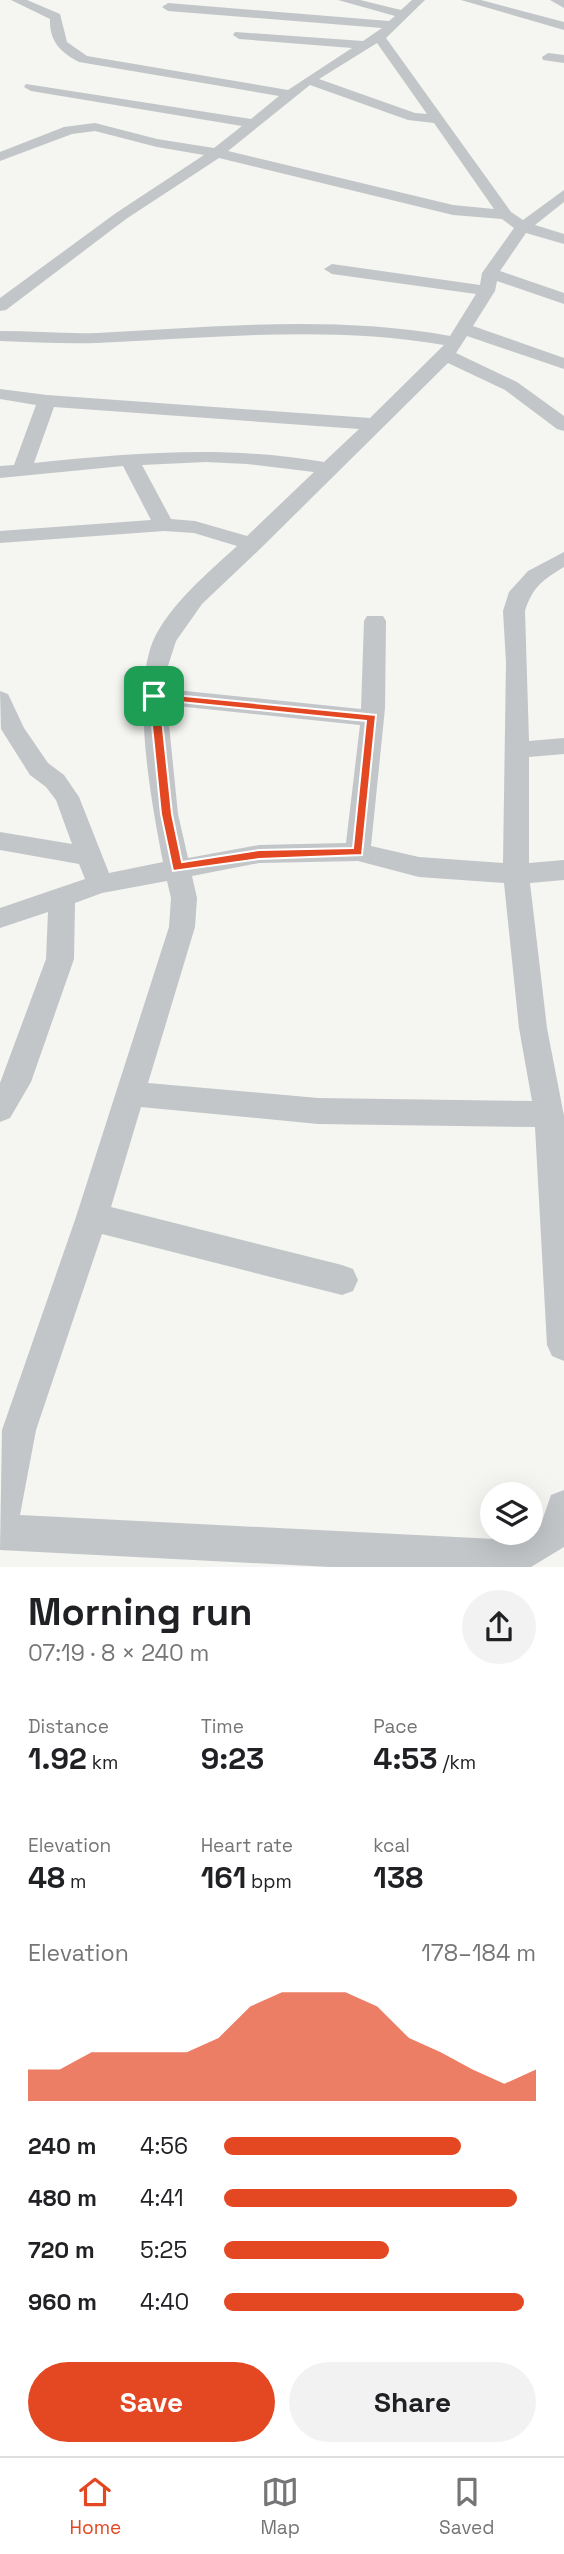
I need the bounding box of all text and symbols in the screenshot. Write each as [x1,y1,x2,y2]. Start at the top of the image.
pin [124,666,184,726]
icon: arrive [135,677,173,715]
map controls [480,1482,543,1545]
button: layers [480,1482,543,1545]
text: Morning run [28,1588,253,1636]
button: share [462,1590,536,1664]
text: 07:19 · 8 × 240 m [28,1638,209,1668]
text: Distance [28,1714,109,1739]
text: Time [201,1714,244,1739]
text: Pace [373,1714,418,1739]
text: 1.92 [28,1739,87,1778]
text: 9:23 [201,1739,264,1778]
text: 4:53 [373,1739,438,1778]
text: km [87,1750,118,1775]
text: /km [438,1750,476,1775]
text: Elevation [28,1833,111,1858]
text: Heart rate [201,1833,293,1858]
text: kcal [373,1833,410,1858]
text: 48 [28,1858,65,1897]
text: 161 [201,1858,246,1897]
text: 138 [373,1858,423,1897]
text: m [65,1869,86,1894]
text: bpm [246,1869,292,1894]
text: Elevation [28,1938,129,1968]
text: 178–184 m [421,1938,536,1968]
text: 240 m [28,2131,96,2161]
text: 4:56 [140,2131,188,2161]
text: 480 m [28,2183,97,2213]
text: 4:41 [140,2183,184,2213]
text: 720 m [28,2235,95,2265]
text: 5:25 [140,2235,187,2265]
text: 960 m [28,2287,97,2317]
text: 4:40 [140,2287,189,2317]
button: Save [28,2362,275,2442]
button: Share [289,2362,536,2442]
tab: Home [70,2473,121,2540]
tab: Map [260,2473,300,2540]
tab: Saved [439,2473,494,2540]

